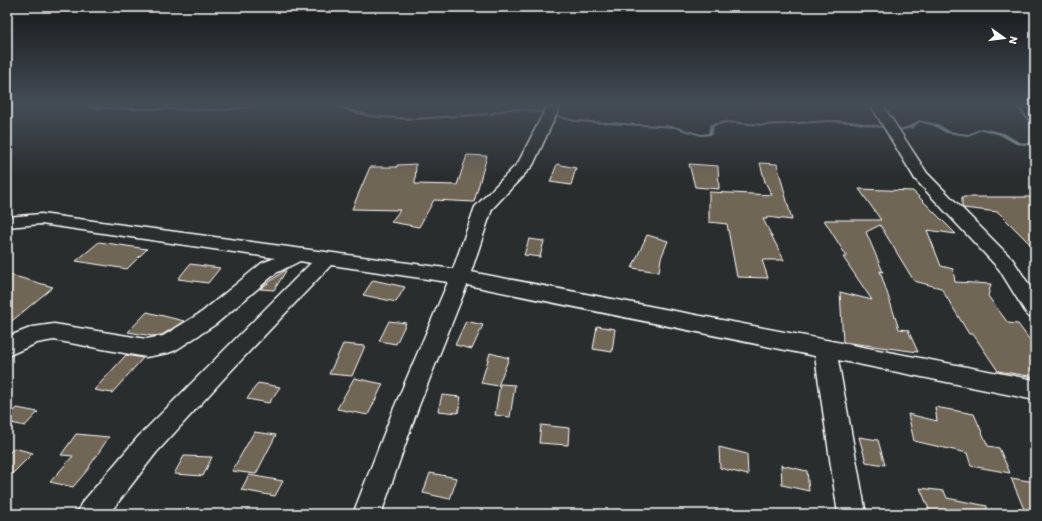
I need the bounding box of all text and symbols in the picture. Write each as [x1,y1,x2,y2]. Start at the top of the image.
north arrow [984,18,1024,58]
text: N [1006,35,1020,45]

